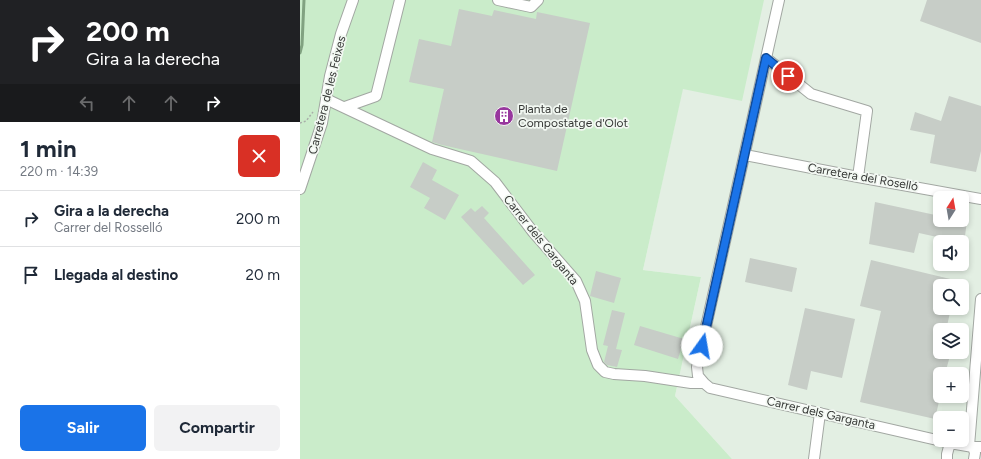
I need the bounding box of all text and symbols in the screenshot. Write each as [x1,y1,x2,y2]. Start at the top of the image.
text: 200 m [86,14,170,48]
icon: right [20,16,72,68]
street label: Carretera de les Feixes [306,34,349,156]
text: Gira a la derecha [86,48,220,70]
pin [771,59,805,93]
icon: arrive [777,65,799,87]
icon: left [76,92,98,114]
icon: ahead [118,92,140,114]
icon: ahead [160,92,182,114]
icon: right [202,92,224,114]
place label: Planta de Compostatge d'Olot [518,102,629,130]
building icon: Planta de Compostatge d'Olot [493,105,515,127]
text: 1 min [20,134,77,163]
button: close [238,135,280,177]
street label: Carretera del Roselló [807,160,919,194]
text: 220 m · 14:39 [20,164,98,179]
north arrow [933,191,969,227]
map controls [933,191,969,447]
street label: Carrer dels Garganta [501,192,581,288]
text: Gira a la derecha [54,202,169,220]
icon: right [20,208,42,230]
text: 200 m [236,210,280,228]
text: Carrer del Rosselló [54,220,162,235]
button: sound [933,235,969,271]
icon: arrive [20,264,42,286]
text: Llegada al destino [54,266,178,284]
text: 20 m [246,266,280,284]
button: search [933,279,969,315]
button: layers [933,323,969,359]
position arrow [681,325,723,367]
button: + [933,367,969,403]
street label: Carrer dels Garganta [765,394,877,432]
button: Salir [20,405,146,451]
button: Compartir [154,405,280,451]
button: − [933,411,969,447]

